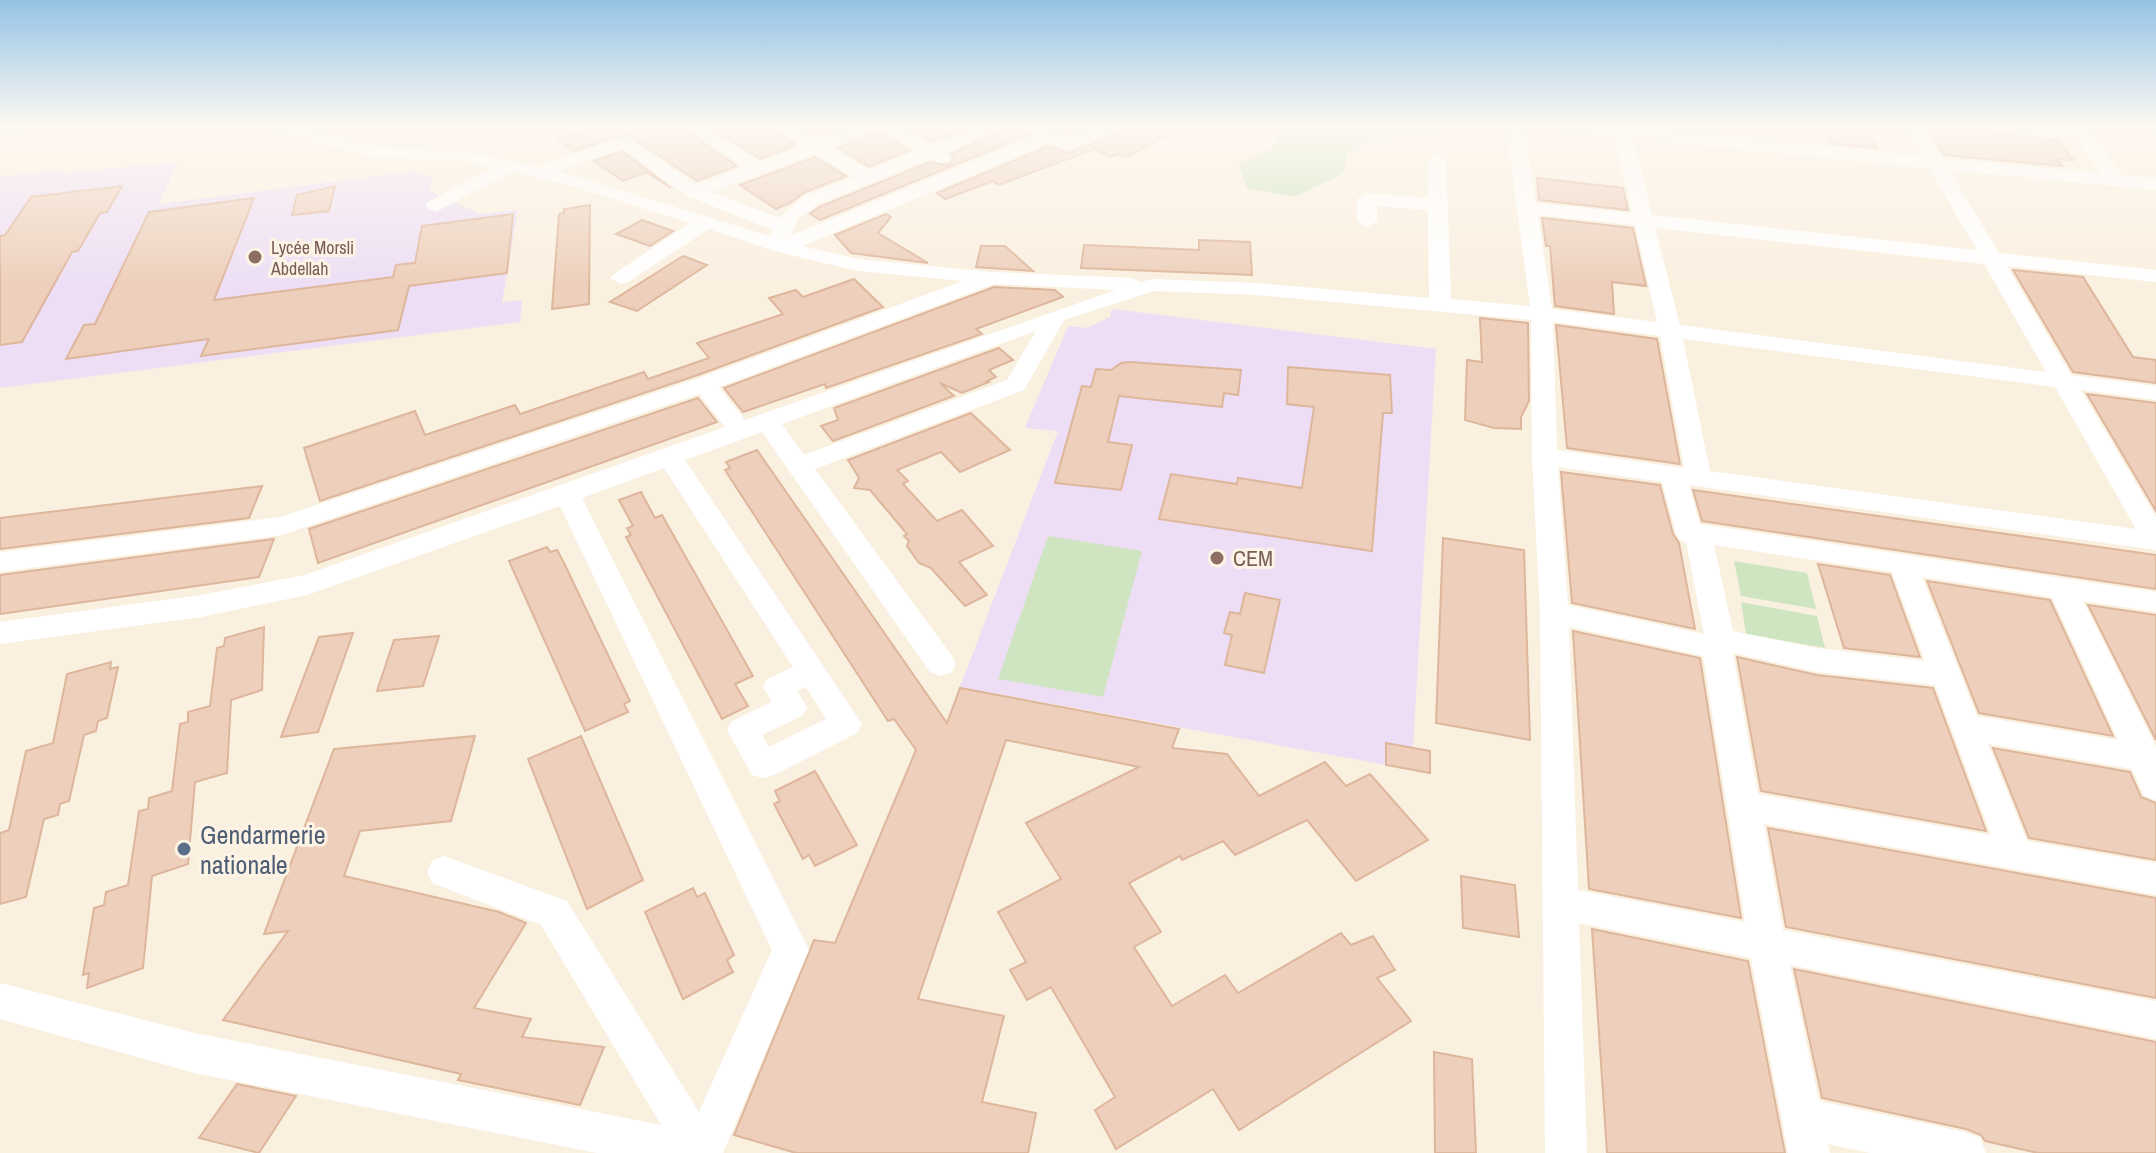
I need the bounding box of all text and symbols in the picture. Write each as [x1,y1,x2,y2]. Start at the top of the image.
place label: Lycée Morsli Abdellah [270,235,354,281]
marker: Lycée Morsli Abdellah [246,248,264,266]
place label: CEM [1233,543,1273,573]
marker: CEM [1208,549,1226,567]
place label: Gendarmerie nationale [200,817,326,882]
marker: Gendarmerie nationale [175,840,193,858]

